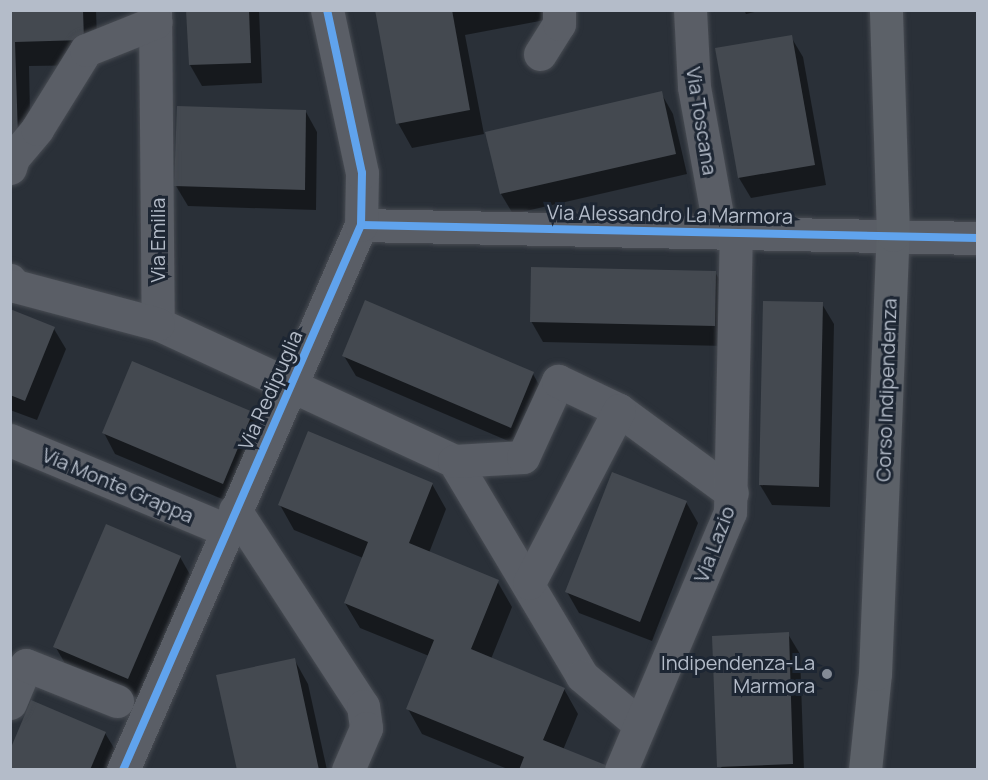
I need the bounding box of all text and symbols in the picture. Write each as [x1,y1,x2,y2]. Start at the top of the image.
street label: Via Toscana [682,65,722,177]
street label: Via Emilia [145,198,169,282]
street label: Via Alessandro La Marmora [547,200,793,228]
street label: Corso Indipendenza [871,298,901,482]
street label: Via Redipuglia [233,327,307,453]
street label: Via Monte Grappa [39,442,197,528]
street label: Via Lazio [688,502,740,586]
place label: Indipendenza-La Marmora [661,650,815,697]
marker: Indipendenza-La Marmora [820,667,834,681]

